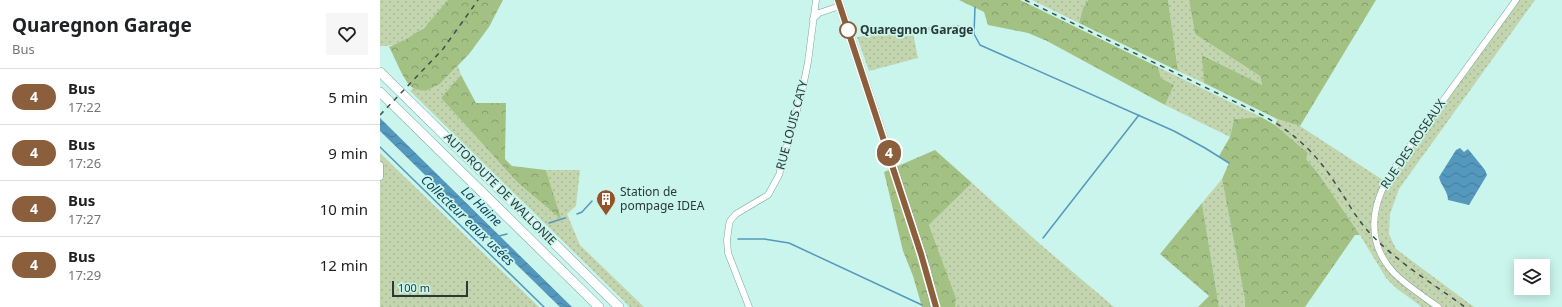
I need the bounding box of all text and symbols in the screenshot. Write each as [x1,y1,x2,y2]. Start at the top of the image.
text: Quaregnon Garage [12,12,192,38]
button: heart [326,13,368,55]
marker: Quaregnon Garage [839,21,857,39]
place label: Quaregnon Garage [860,21,974,38]
text: Bus [12,40,35,58]
text: Bus [68,78,95,98]
street label: RUE LOUIS CATY [771,78,812,171]
text: 4 [30,87,38,106]
text: 5 min [328,87,368,107]
street label: RUE DES ROSEAUX [1376,96,1449,192]
text: 17:22 [68,98,101,116]
street label: AUTOROUTE DE WALLONIE [440,129,560,249]
text: Bus [68,134,95,154]
line badge: 4 [876,140,902,166]
text: 4 [30,143,38,162]
text: 9 min [328,143,368,163]
text: 4 [885,143,893,162]
text: 17:26 [68,154,101,172]
water label: Collecteur eaux usées [417,171,519,270]
water label: La Haine [458,182,507,230]
place label: Station de pompage IDEA [620,183,705,214]
building icon: Station de pompage IDEA [595,188,617,216]
text: Bus [68,190,95,210]
text: 4 [30,199,38,218]
text: 10 min [320,199,368,219]
text: 17:27 [68,210,101,228]
text: Bus [68,246,95,266]
text: 4 [30,255,38,274]
text: 12 min [320,255,368,275]
map controls [1514,259,1550,295]
button: layers [1514,259,1550,295]
text: 17:29 [68,266,101,284]
scale bar [392,279,468,298]
text: 100 m [398,280,430,295]

